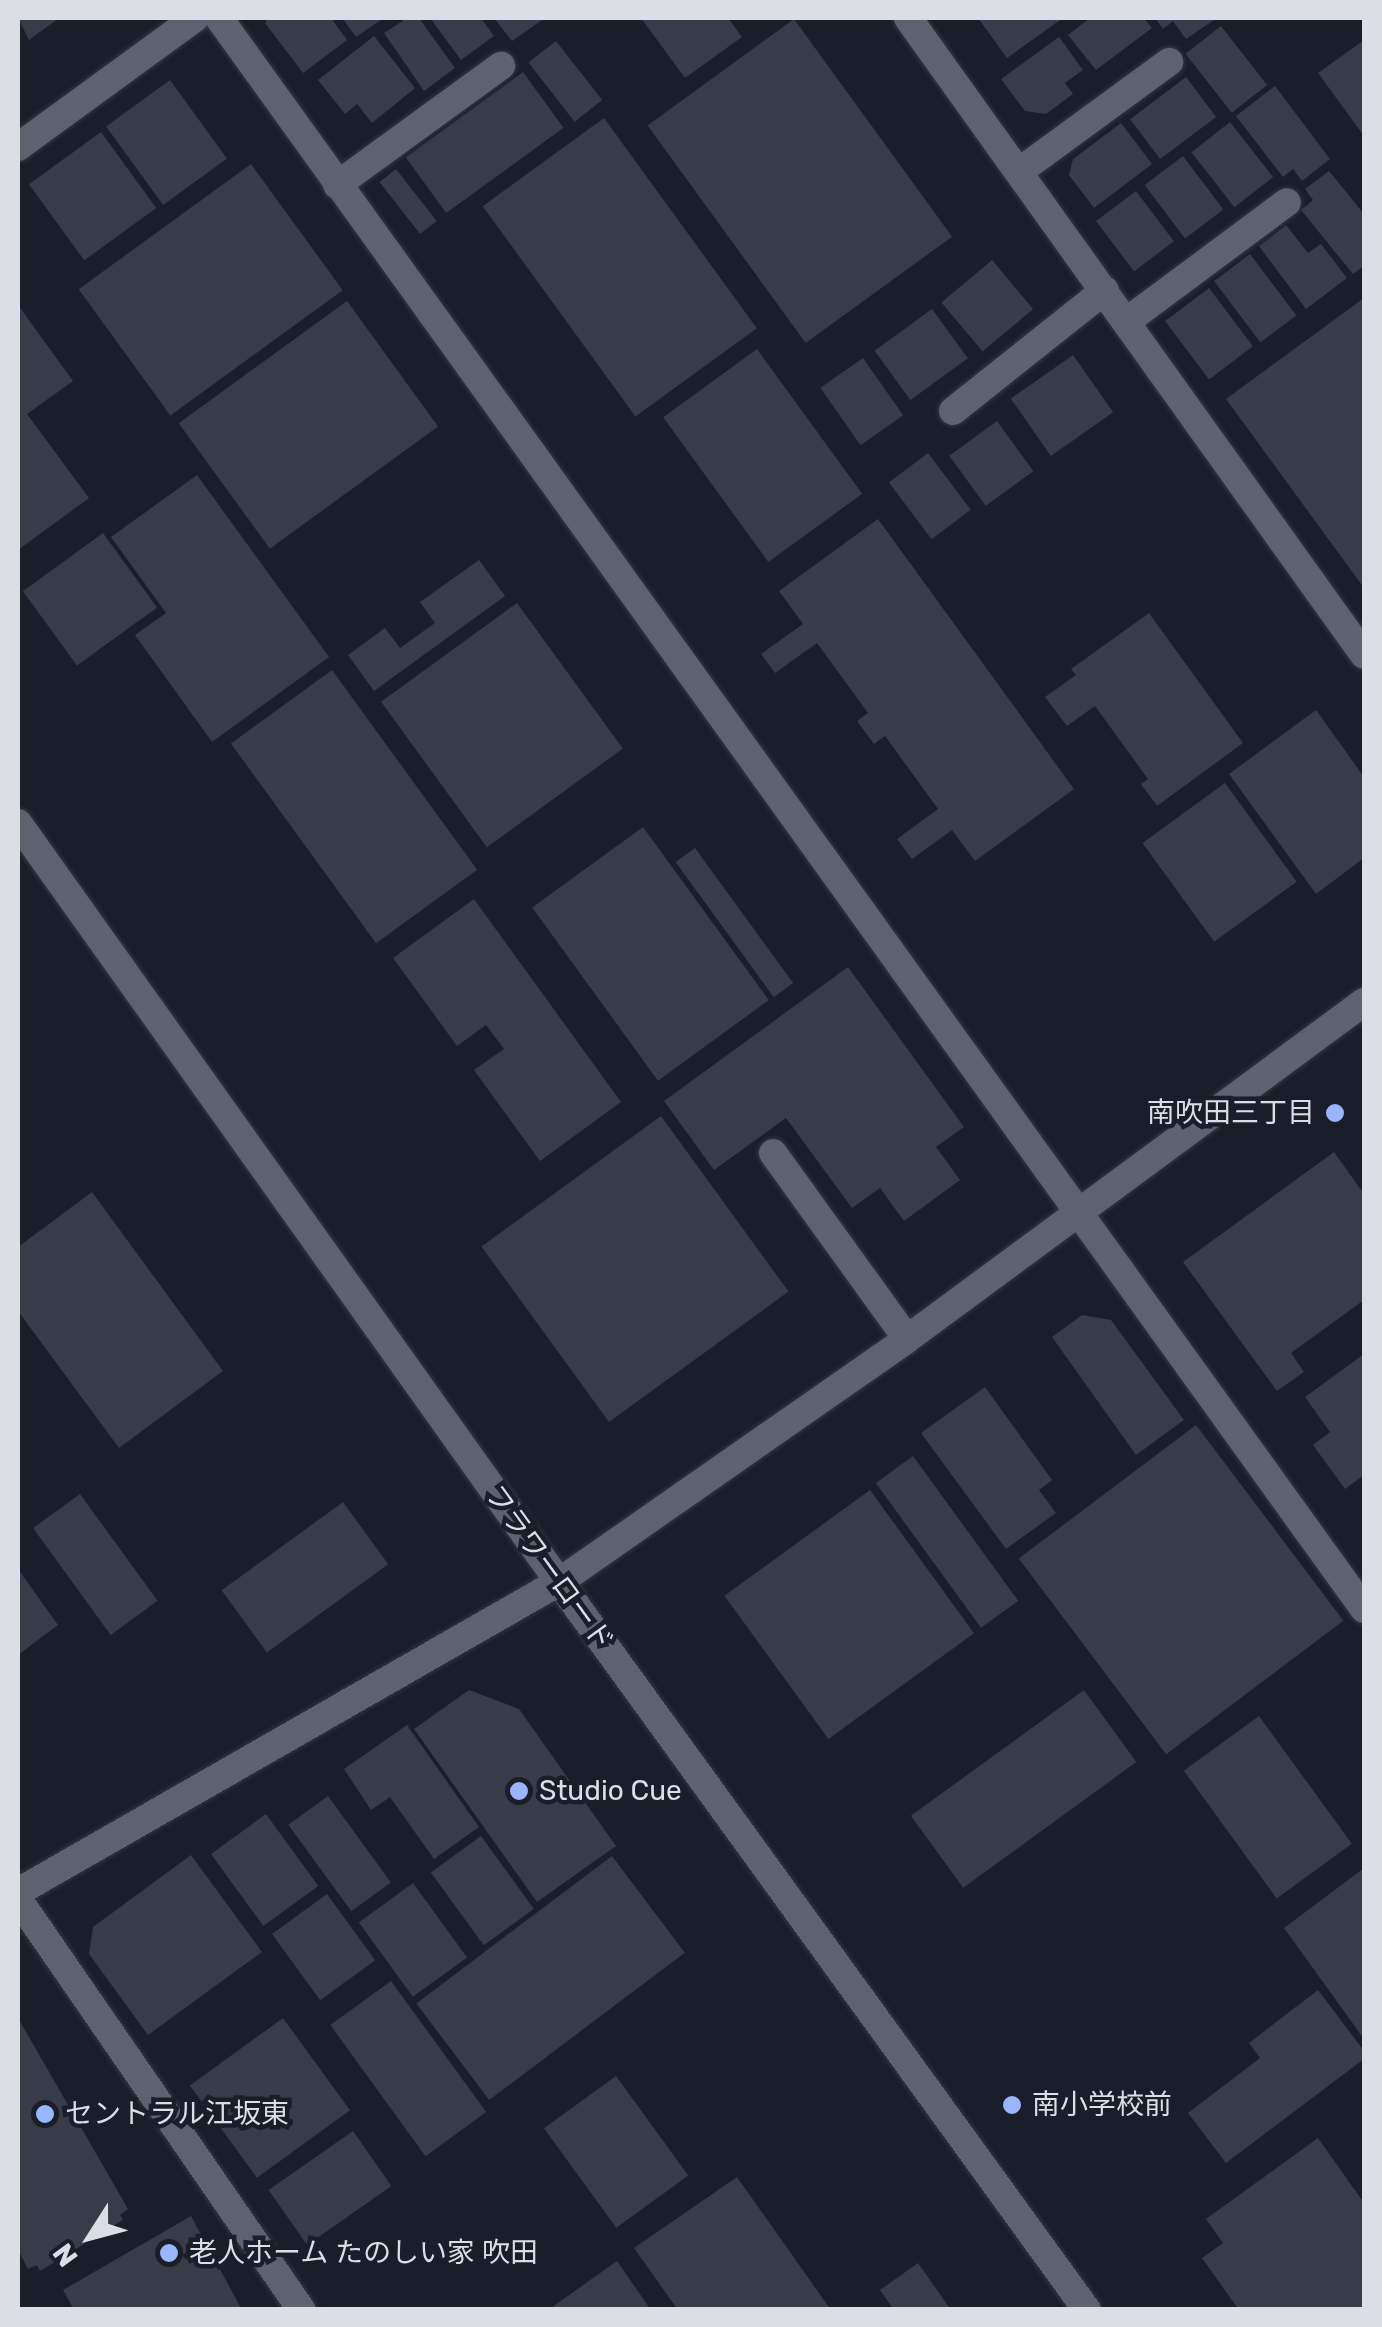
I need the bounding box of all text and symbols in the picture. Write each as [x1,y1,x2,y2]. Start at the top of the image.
place label: 南吹田三丁目 [1147,1096,1315,1130]
marker: 南吹田三丁目 [1324,1102,1346,1124]
street label: フラワーロード [478,1479,620,1657]
place label: Studio Cue [539,1774,682,1808]
marker: Studio Cue [508,1780,530,1802]
place label: 南小学校前 [1032,2088,1172,2122]
marker: 南小学校前 [1001,2094,1023,2116]
place label: セントラル江坂東 [65,2097,289,2131]
marker: セントラル江坂東 [34,2103,56,2125]
north arrow [40,2187,140,2287]
place label: 老人ホーム たのしい家 吹田 [189,2236,539,2270]
text: N [46,2237,85,2273]
marker: 老人ホーム たのしい家 吹田 [158,2242,180,2264]

